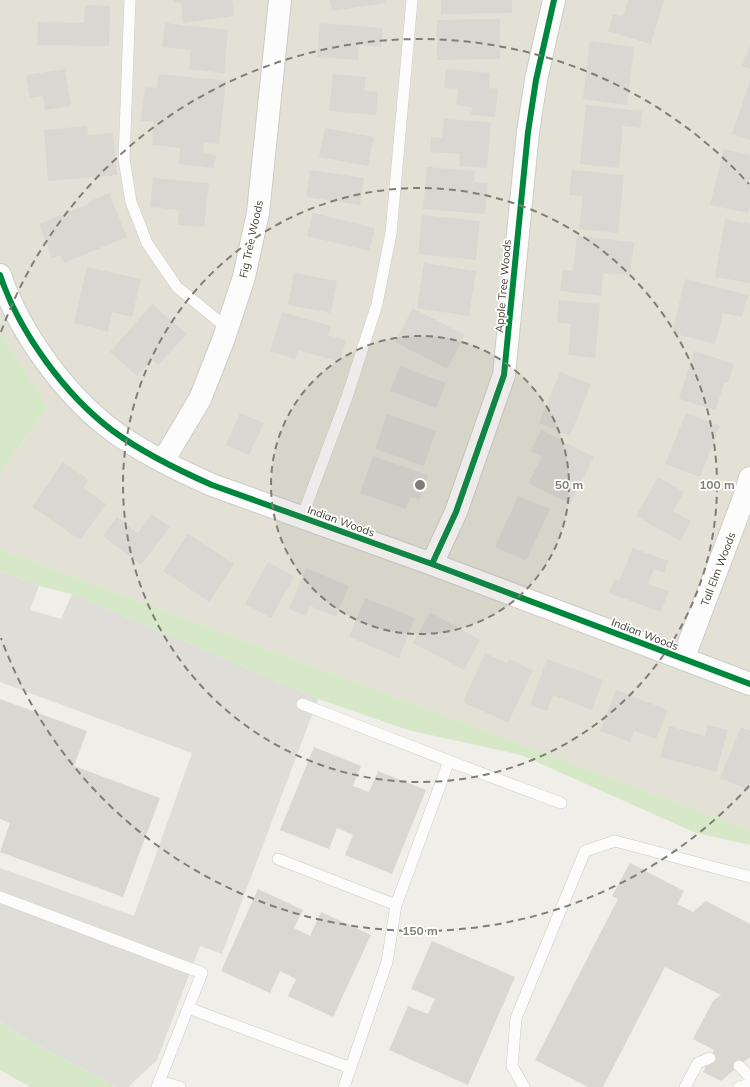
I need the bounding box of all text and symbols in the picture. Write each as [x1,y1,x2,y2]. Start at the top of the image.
street label: Fig Tree Woods [236,199,266,279]
street label: Apple Tree Woods [492,239,514,333]
text: 50 m [555,477,583,492]
text: 100 m [699,477,735,492]
centre of rings [413,478,427,492]
street label: Indian Woods [305,502,377,540]
street label: Tall Elm Woods [697,530,739,608]
street label: Indian Woods [610,615,680,653]
text: 150 m [402,923,438,938]

